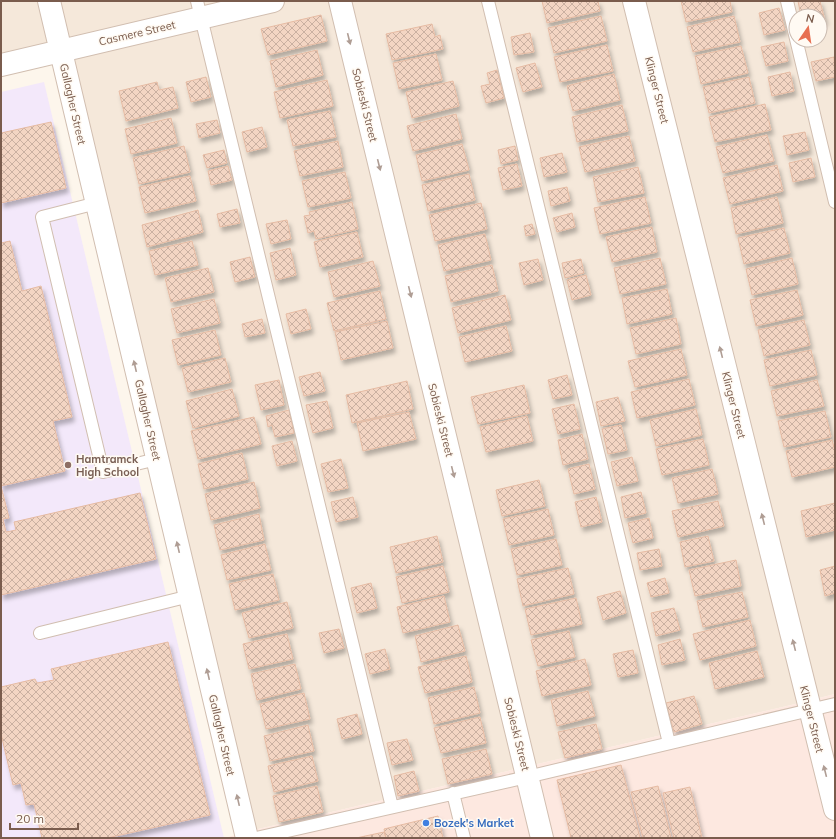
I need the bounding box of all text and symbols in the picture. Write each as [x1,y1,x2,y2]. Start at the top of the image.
north arrow [788,8,828,48]
text: N [805,11,816,26]
street label: Casmere Street [97,17,177,49]
one-way arrow [346,33,352,45]
street label: Klinger Street [642,55,672,125]
street label: Gallagher Street [57,62,89,146]
street label: Sobieski Street [349,67,381,143]
one-way arrow [377,159,383,171]
one-way arrow [407,285,413,298]
one-way arrow [718,345,724,358]
one-way arrow [132,360,138,372]
street label: Klinger Street [719,370,749,440]
street label: Gallagher Street [132,378,164,462]
street label: Sobieski Street [425,382,457,458]
place label: Hamtramck High School [76,452,139,479]
marker: Hamtramck High School [63,460,73,470]
one-way arrow [451,466,457,479]
one-way arrow [759,512,765,525]
one-way arrow [175,541,181,553]
one-way arrow [790,639,796,651]
one-way arrow [204,667,210,680]
street label: Klinger Street [797,684,827,754]
street label: Gallagher Street [206,693,238,777]
street label: Sobieski Street [501,696,533,772]
one-way arrow [822,765,828,777]
one-way arrow [234,794,240,806]
scale bar [10,805,78,831]
text: 20 m [16,811,44,826]
place label: Bozek's Market [434,816,514,830]
marker: Bozek's Market [421,818,431,828]

